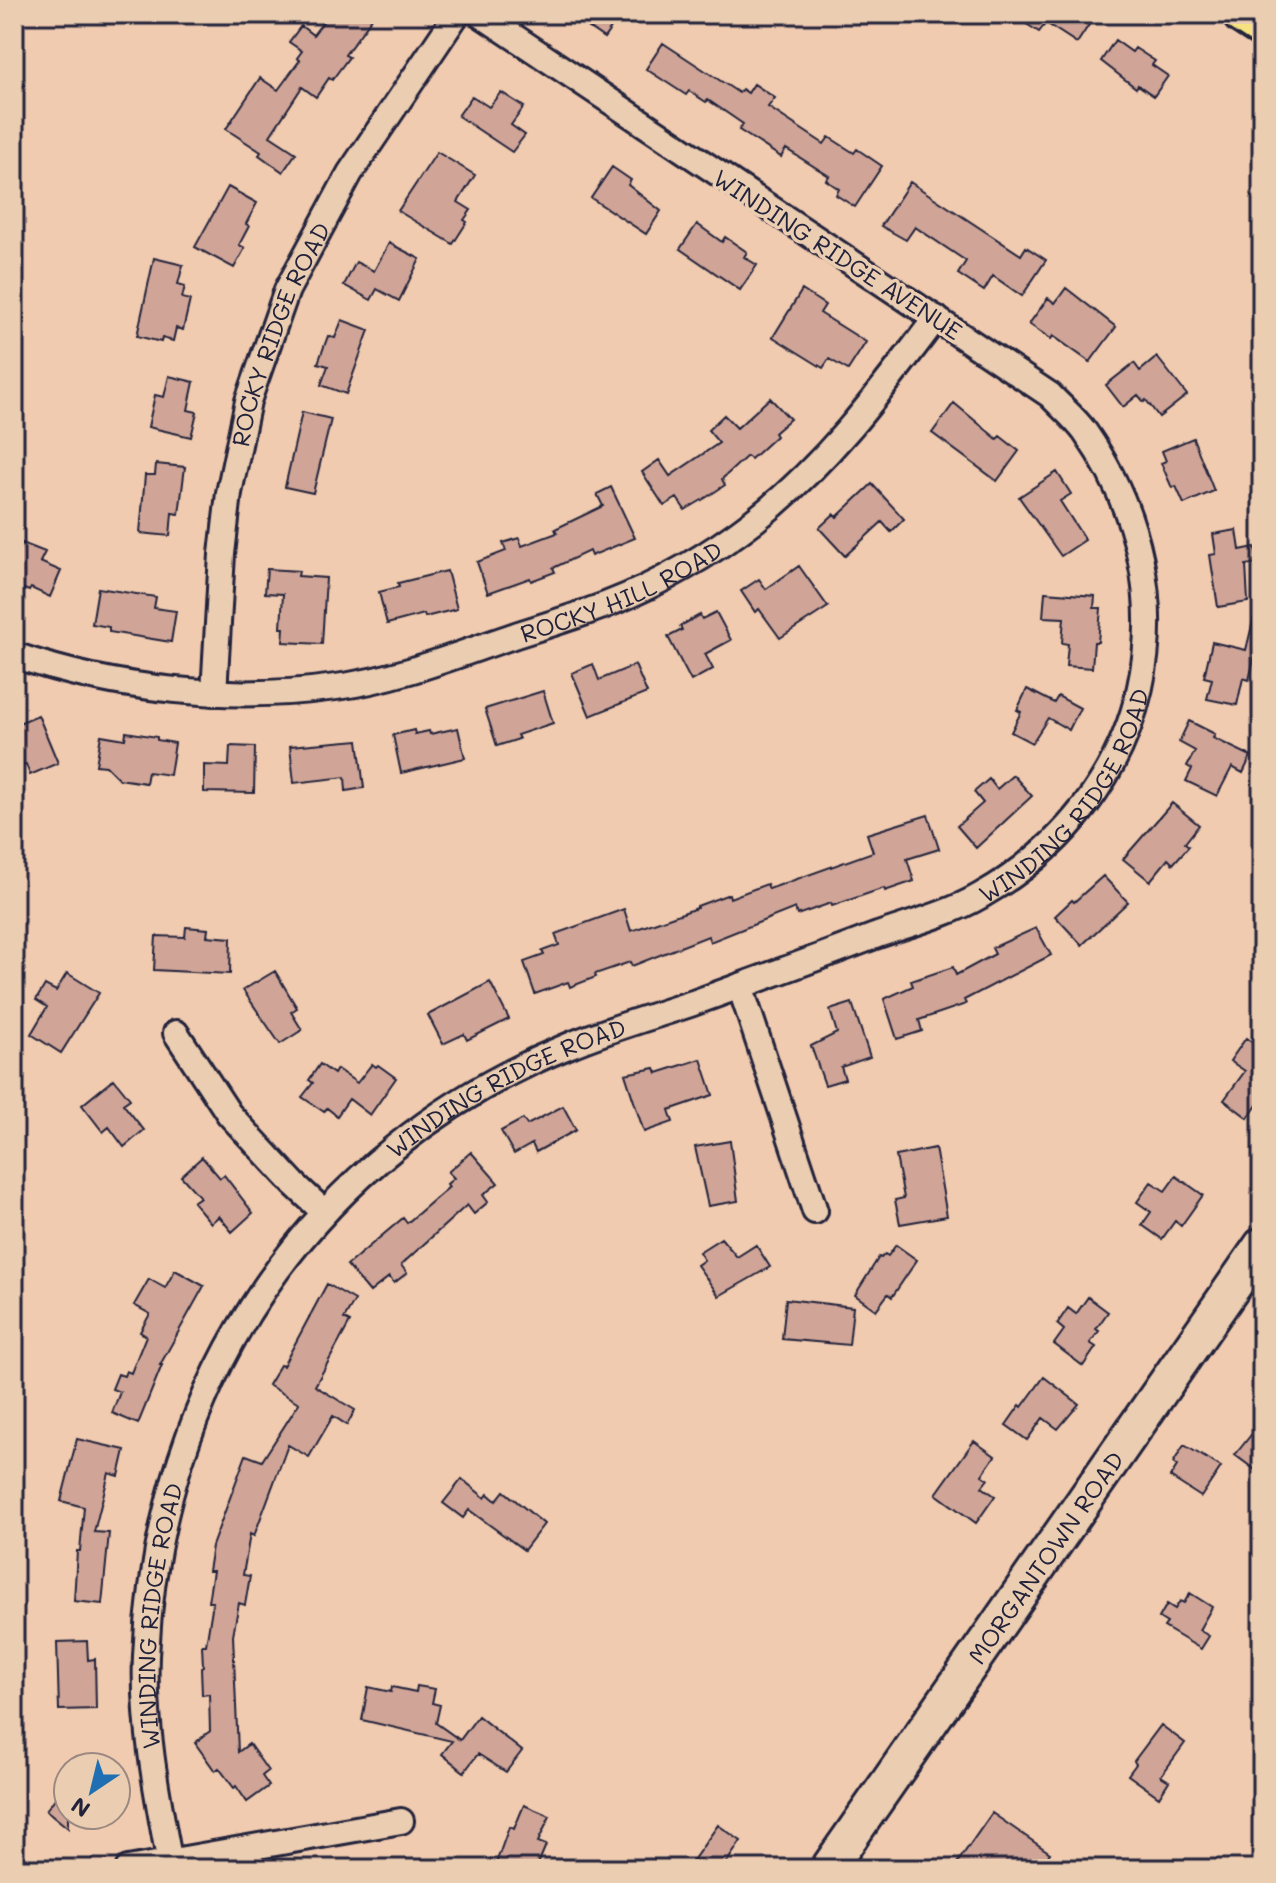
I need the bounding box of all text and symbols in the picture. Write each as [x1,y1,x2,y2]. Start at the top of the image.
street label: WINDING RIDGE AVENUE [708,162,968,346]
street label: ROCKY RIDGE ROAD [224,216,336,449]
street label: ROCKY HILL ROAD [516,533,727,648]
street label: WINDING RIDGE ROAD [973,685,1155,909]
street label: WINDING RIDGE ROAD [379,1010,629,1164]
street label: MORGANTOWN ROAD [960,1445,1130,1669]
street label: WINDING RIDGE ROAD [130,1479,189,1751]
north arrow [52,1751,132,1831]
text: N [65,1791,95,1824]

